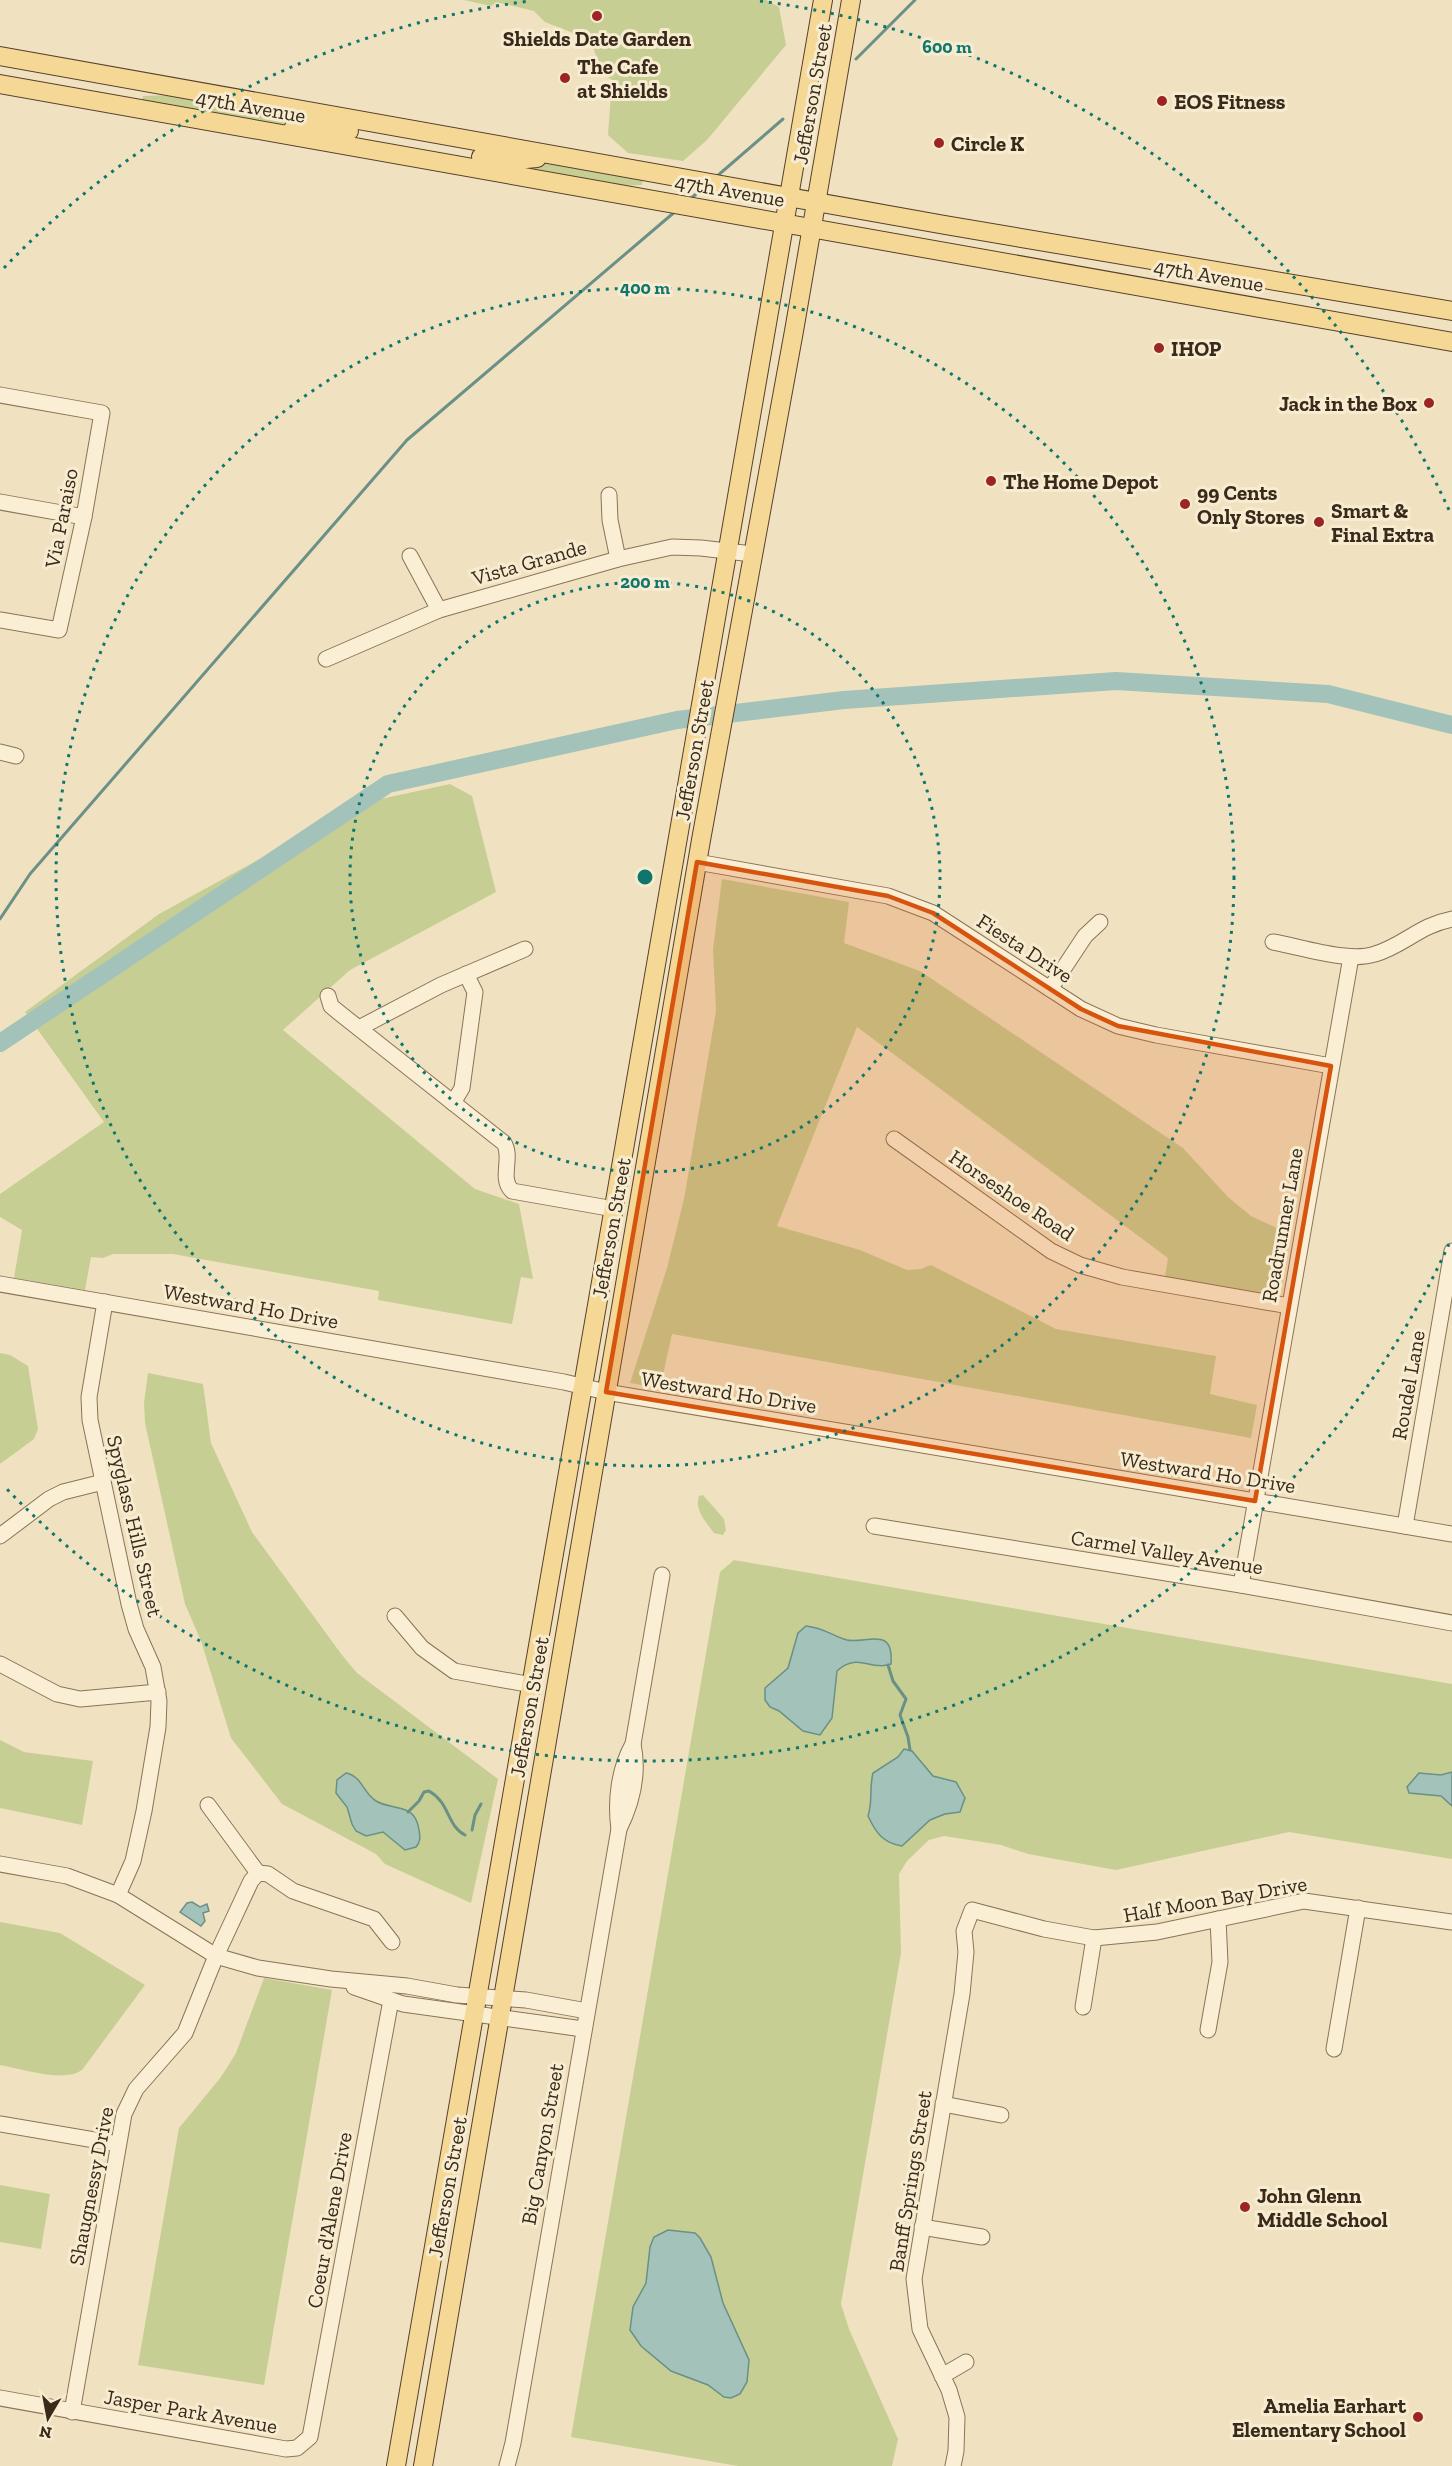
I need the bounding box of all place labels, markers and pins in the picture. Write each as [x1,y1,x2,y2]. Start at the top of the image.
marker: Shields Date Garden [590,9,604,23]
place label: Shields Date Garden [503,26,692,51]
place label: The Cafe at Shields [577,54,668,103]
marker: The Cafe at Shields [558,71,572,85]
place label: EOS Fitness [1174,89,1286,114]
marker: EOS Fitness [1155,94,1169,108]
place label: Circle K [951,131,1024,156]
marker: Circle K [932,136,946,150]
place label: IHOP [1171,336,1222,361]
marker: IHOP [1152,341,1166,355]
place label: Jack in the Box [1279,391,1417,416]
marker: Jack in the Box [1422,396,1436,410]
place label: The Home Depot [1003,469,1159,494]
marker: The Home Depot [984,474,998,488]
place label: 99 Cents Only Stores [1197,480,1305,529]
marker: 99 Cents Only Stores [1178,497,1192,511]
place label: Smart & Final Extra [1331,498,1435,547]
marker: Smart & Final Extra [1312,515,1326,529]
centre of rings [635,867,655,887]
place label: John Glenn Middle School [1257,2183,1388,2232]
marker: John Glenn Middle School [1238,2200,1252,2214]
place label: Amelia Earhart Elementary School [1232,2393,1407,2442]
marker: Amelia Earhart Elementary School [1411,2410,1425,2424]

